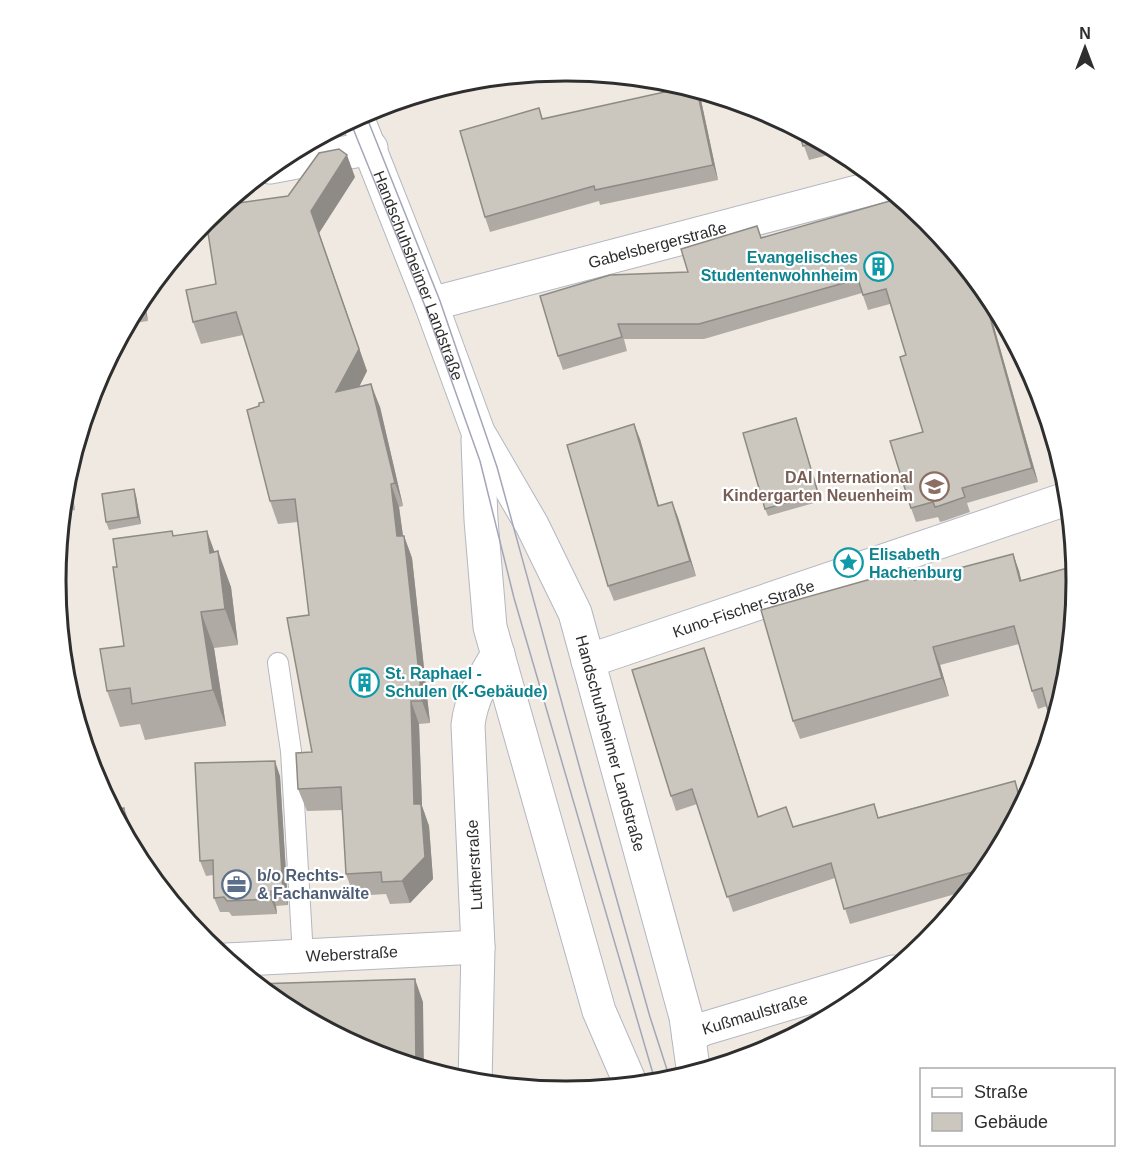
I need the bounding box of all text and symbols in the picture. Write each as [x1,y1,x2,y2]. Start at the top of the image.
north arrow [1055,18,1115,78]
text: N [1079,25,1091,42]
street label: Handschuhsheimer Landstraße [370,168,466,383]
street label: Gabelsbergerstraße [586,219,729,271]
place label: Evangelisches Studentenwohnheim [701,249,858,284]
building icon: Evangelisches Studentenwohnheim [863,250,895,282]
place label: DAI International Kindergarten Neuenheim [723,469,913,504]
school or university icon: DAI International Kindergarten Neuenheim [918,470,950,502]
place label: Elisabeth Hachenburg [869,546,962,581]
place icon: Elisabeth Hachenburg [832,547,864,579]
street label: Kuno-Fischer-Straße [670,577,817,641]
street label: Handschuhsheimer Landstraße [573,633,648,853]
place label: St. Raphael - Schulen (K-Gebäude) [385,665,548,700]
building icon: St. Raphael - Schulen (K-Gebäude) [348,666,380,698]
street label: Lutherstraße [464,819,485,911]
place label: b/o Rechts- & Fachanwälte [257,867,369,902]
office icon: b/o Rechts- & Fachanwälte [220,868,252,900]
street label: Weberstraße [305,943,398,965]
street label: Kußmaulstraße [700,990,810,1038]
legend [920,1068,1115,1146]
text: Straße [974,1082,1028,1102]
text: Gebäude [974,1112,1048,1132]

